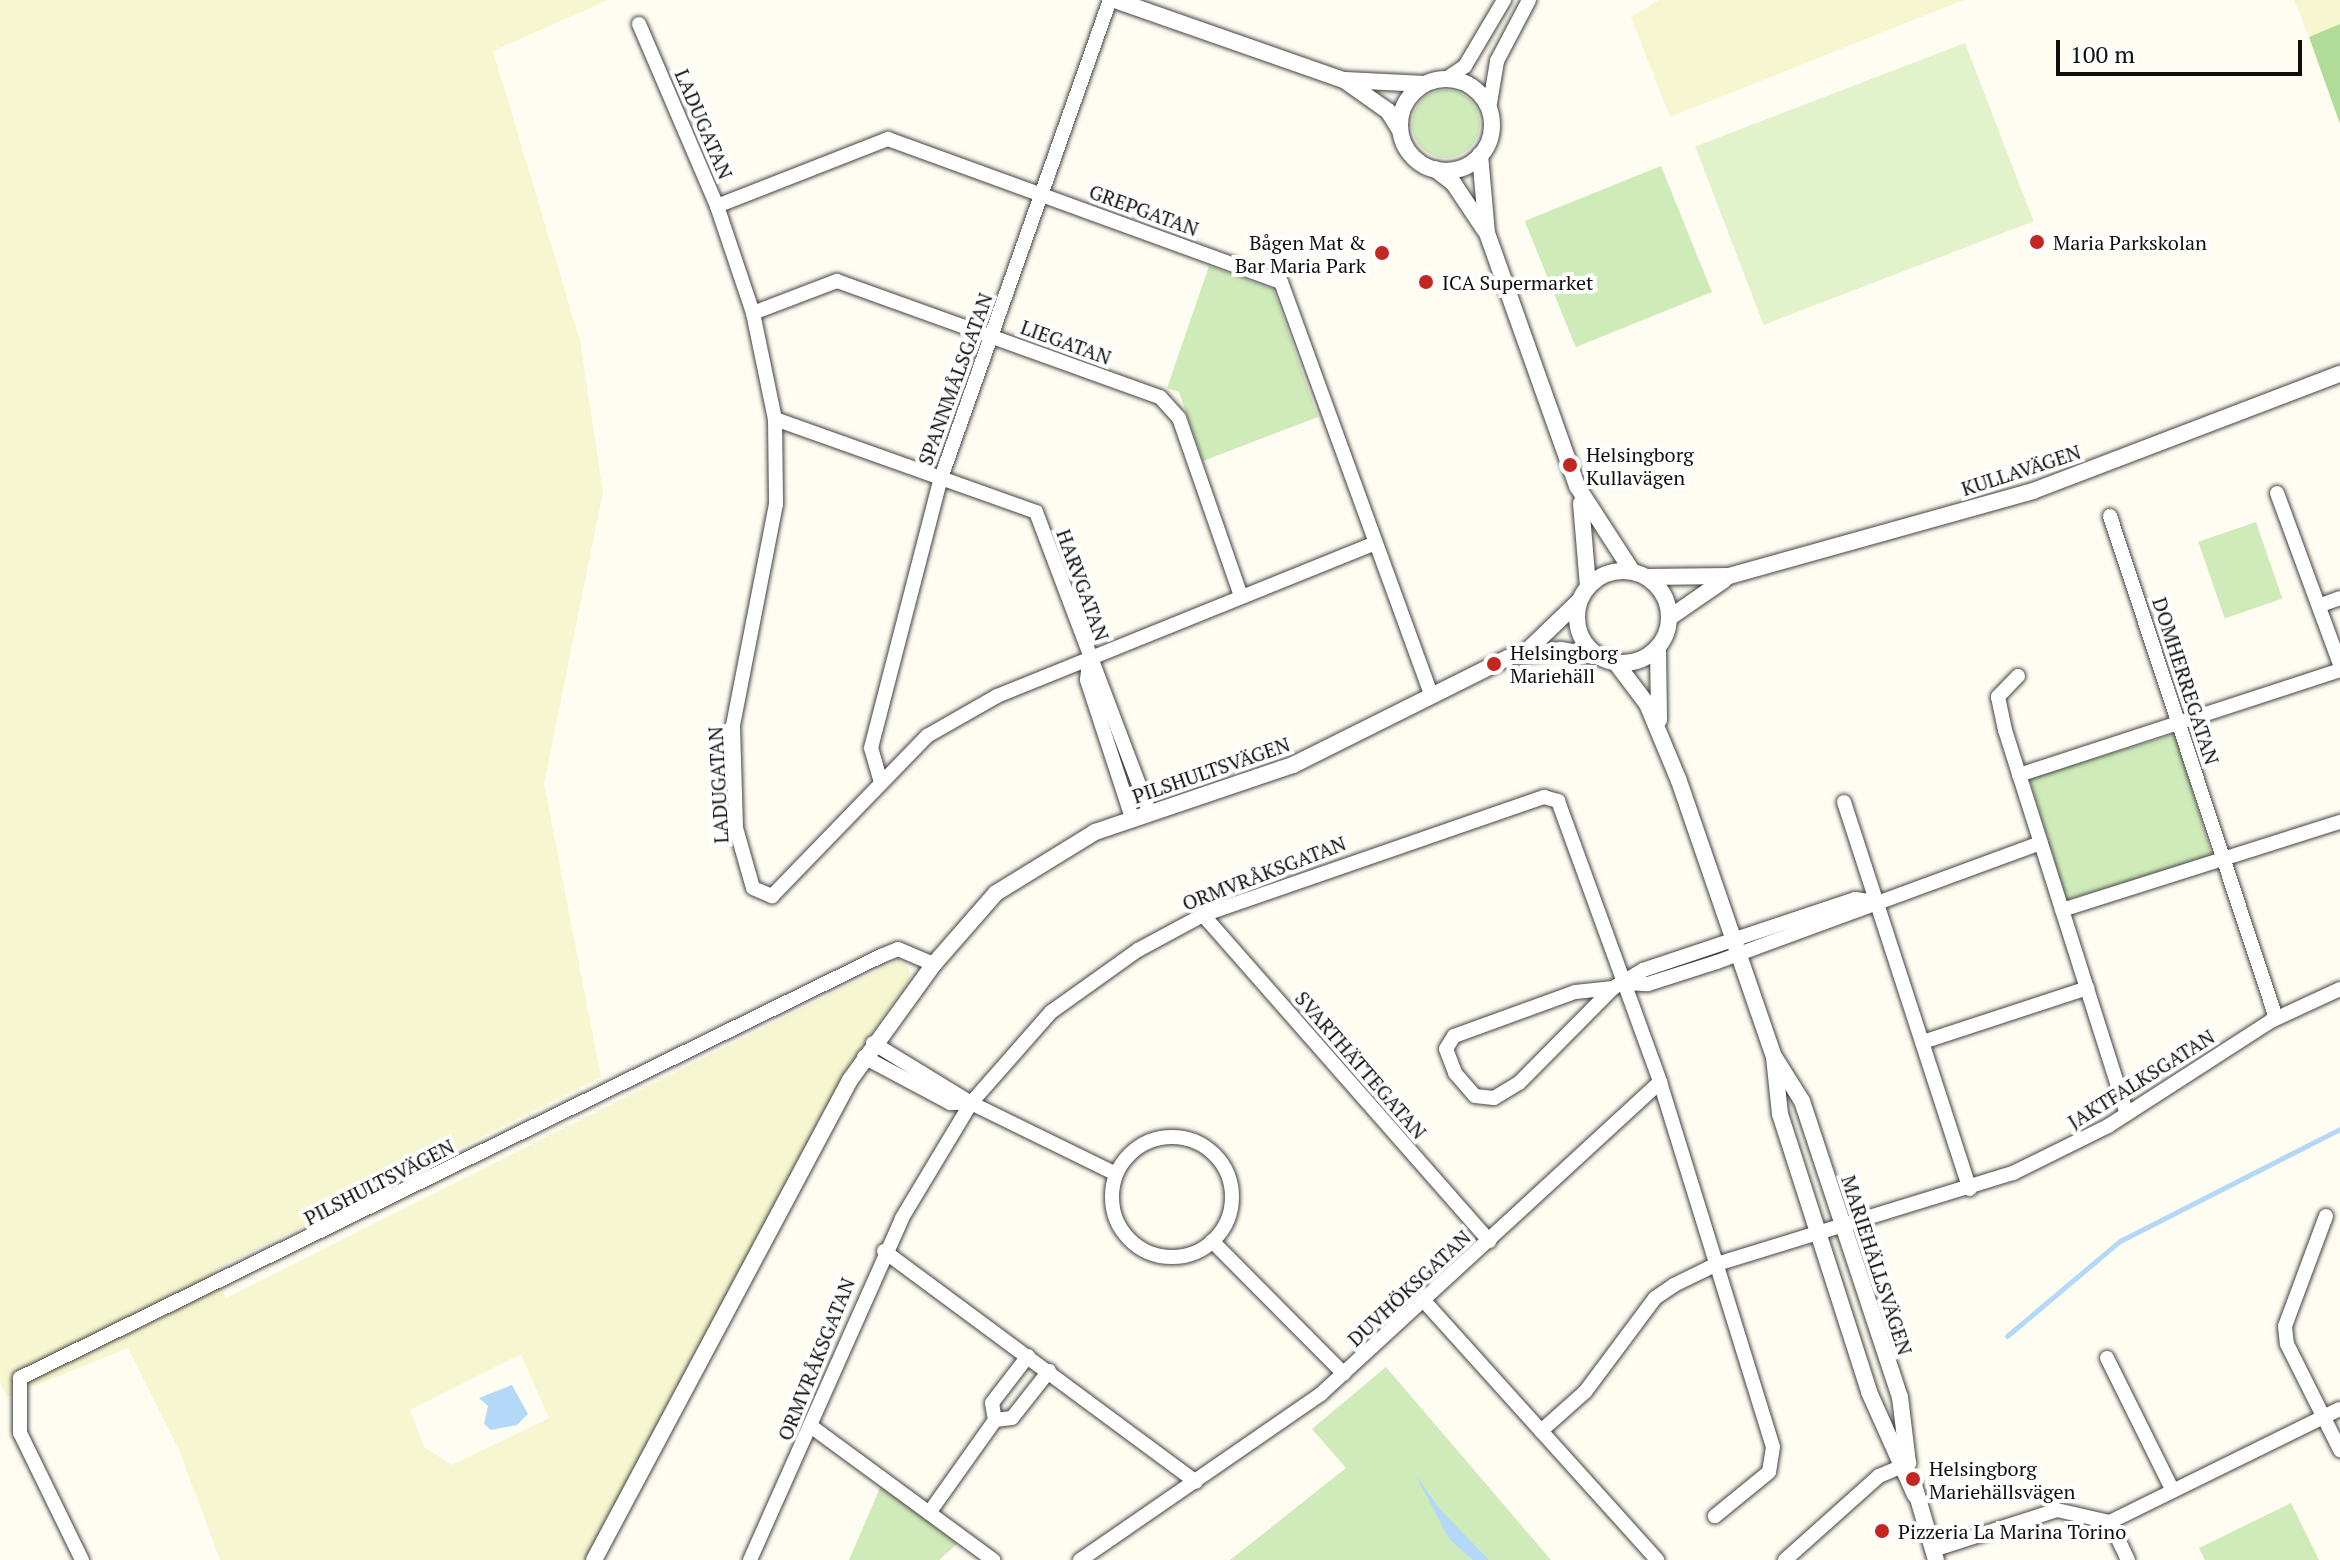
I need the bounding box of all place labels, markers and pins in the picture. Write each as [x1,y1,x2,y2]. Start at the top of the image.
place label: Bågen Mat & Bar Maria Park [1235,230,1366,277]
place label: Maria Parkskolan [2053,230,2207,254]
marker: Maria Parkskolan [2028,233,2046,251]
marker: Bågen Mat & Bar Maria Park [1373,244,1391,262]
place label: ICA Supermarket [1442,270,1594,294]
marker: ICA Supermarket [1417,273,1435,291]
place label: Helsingborg Kullavägen [1586,442,1694,489]
marker: Helsingborg Kullavägen [1561,456,1579,474]
place label: Helsingborg Mariehäll [1510,640,1618,687]
marker: Helsingborg Mariehäll [1485,655,1503,673]
place label: Helsingborg Mariehällsvägen [1929,1456,2075,1503]
marker: Helsingborg Mariehällsvägen [1904,1470,1922,1488]
place label: Pizzeria La Marina Torino [1898,1519,2126,1543]
marker: Pizzeria La Marina Torino [1873,1522,1891,1540]

